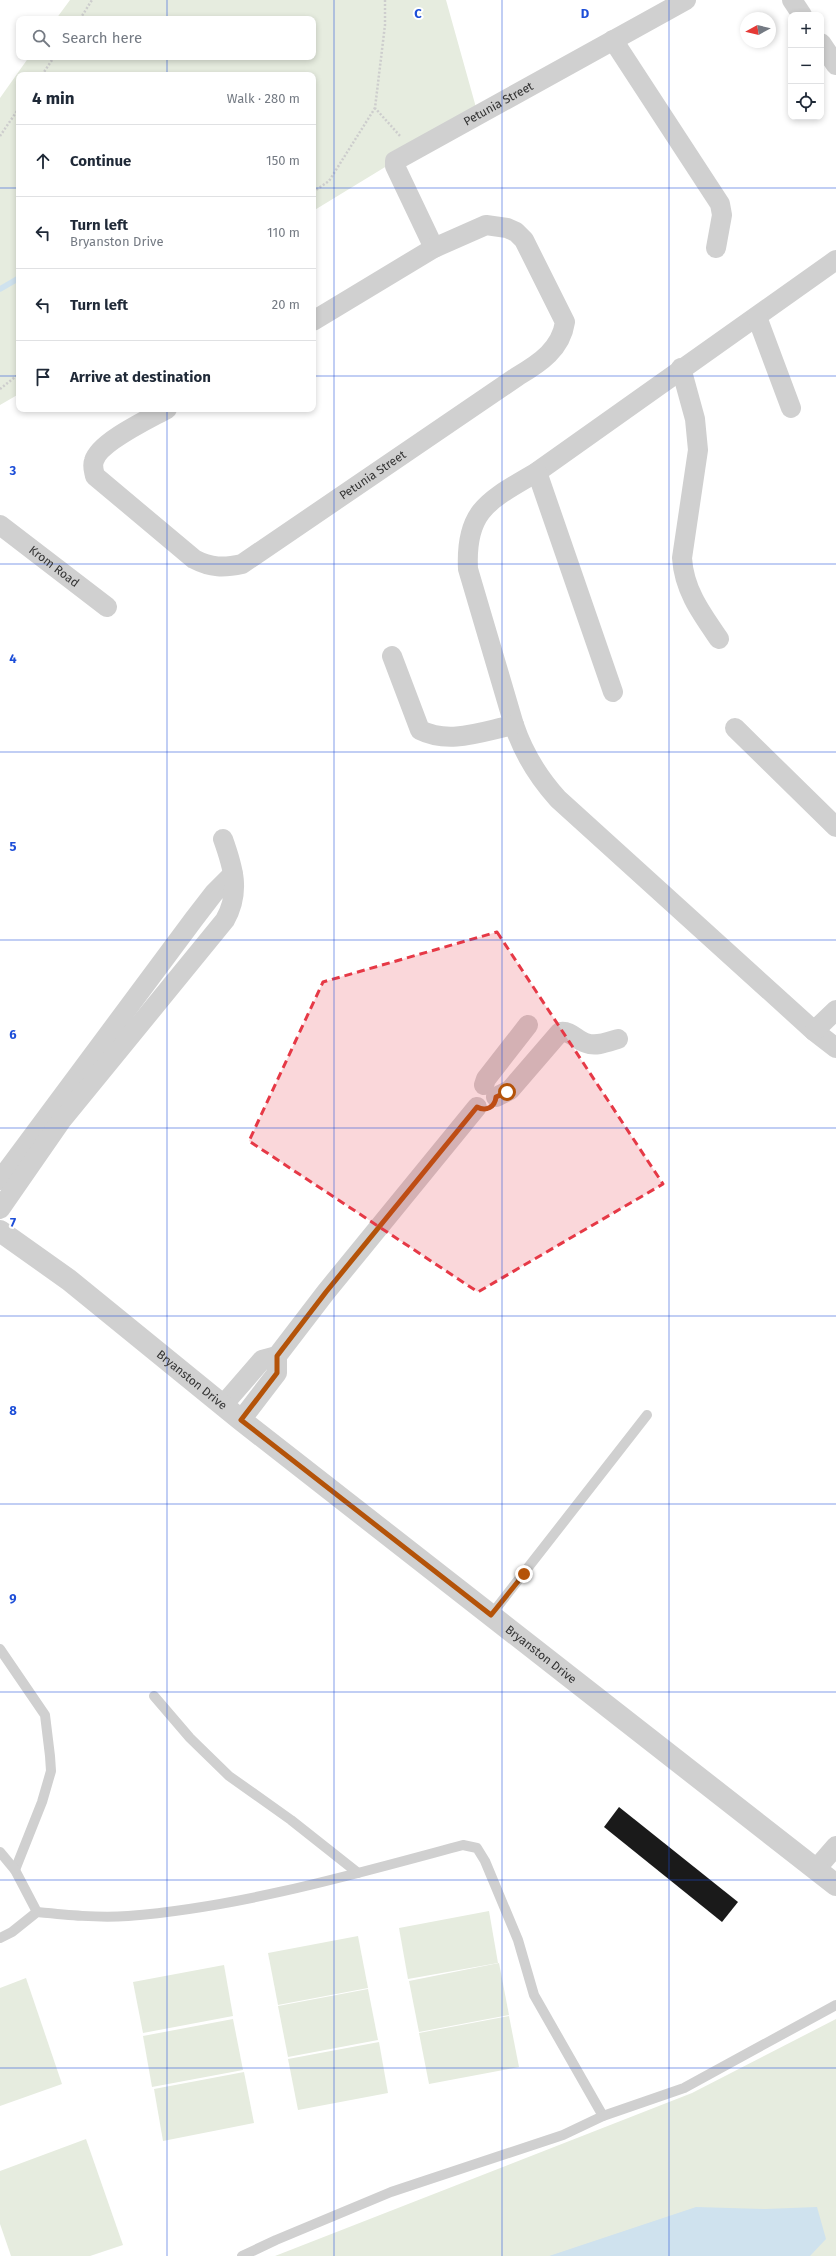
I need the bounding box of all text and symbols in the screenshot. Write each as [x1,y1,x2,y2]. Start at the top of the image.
text: C [414,6,422,21]
text: D [581,6,590,21]
north arrow [740,12,776,48]
map controls [788,12,824,120]
button: + [788,12,824,48]
search box [16,16,316,60]
icon: search [30,27,52,49]
text: Search here [62,29,142,47]
button: − [788,48,824,84]
street label: Petunia Street [461,79,536,129]
button: locate [788,84,824,120]
text: 4 min [32,88,75,109]
text: Walk · 280 m [227,91,300,106]
icon: ahead [32,150,54,172]
text: Continue [70,152,131,170]
text: 150 m [266,153,300,168]
text: Turn left [70,216,128,234]
icon: left [32,222,54,244]
text: 110 m [267,225,300,240]
text: Bryanston Drive [70,234,164,249]
icon: left [32,294,54,316]
text: Turn left [70,296,128,314]
text: 20 m [272,297,300,312]
icon: arrive [32,366,54,388]
text: Arrive at destination [70,368,211,386]
street label: Petunia Street [337,447,409,503]
text: 3 [9,463,17,478]
street label: Krom Road [26,543,82,590]
text: 4 [9,651,17,666]
text: 5 [10,839,17,854]
text: 6 [9,1027,17,1042]
route start [498,1083,516,1101]
text: 7 [10,1215,16,1230]
street label: Bryanston Drive [154,1347,230,1413]
text: 8 [9,1403,17,1418]
route end [515,1565,533,1583]
text: 9 [9,1591,17,1606]
street label: Bryanston Drive [503,1622,579,1686]

